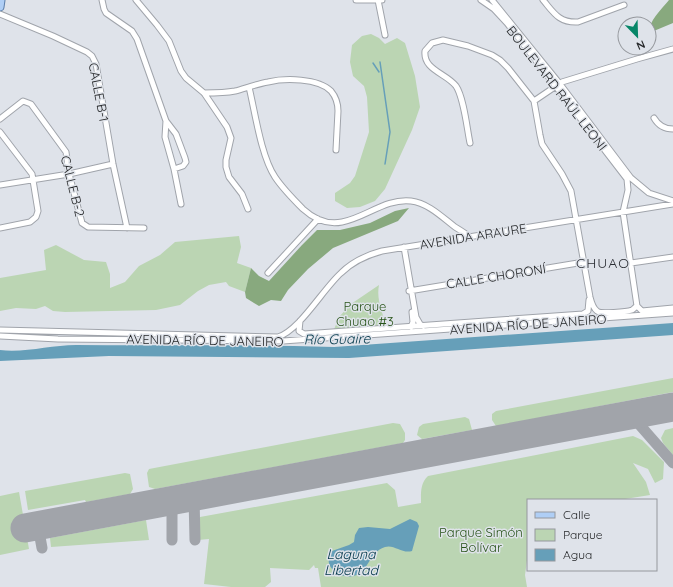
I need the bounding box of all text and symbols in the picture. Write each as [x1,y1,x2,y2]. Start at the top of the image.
north arrow [617,16,657,56]
street label: BOULEVARD RAÚL LEONI [503,22,611,154]
text: N [634,37,647,53]
street label: CALLE B-1 [85,61,113,123]
street label: CALLE B-2 [58,154,88,218]
street label: AVENIDA ARAURE [418,220,528,252]
district label: CHUAO [576,254,630,272]
street label: CALLE CHORONÍ [445,260,548,292]
park label: Parque Chuao #3 [336,298,394,329]
street label: AVENIDA RÍO DE JANEIRO [449,311,607,337]
water label: Río Guaire [303,329,372,349]
street label: AVENIDA RÍO DE JANEIRO [126,331,284,349]
legend [527,499,657,571]
text: Calle [563,507,591,522]
park label: Parque Simón Bolívar [439,524,523,555]
text: Parque [563,527,603,542]
water label: Laguna Libertad [324,545,379,579]
text: Agua [563,547,592,562]

